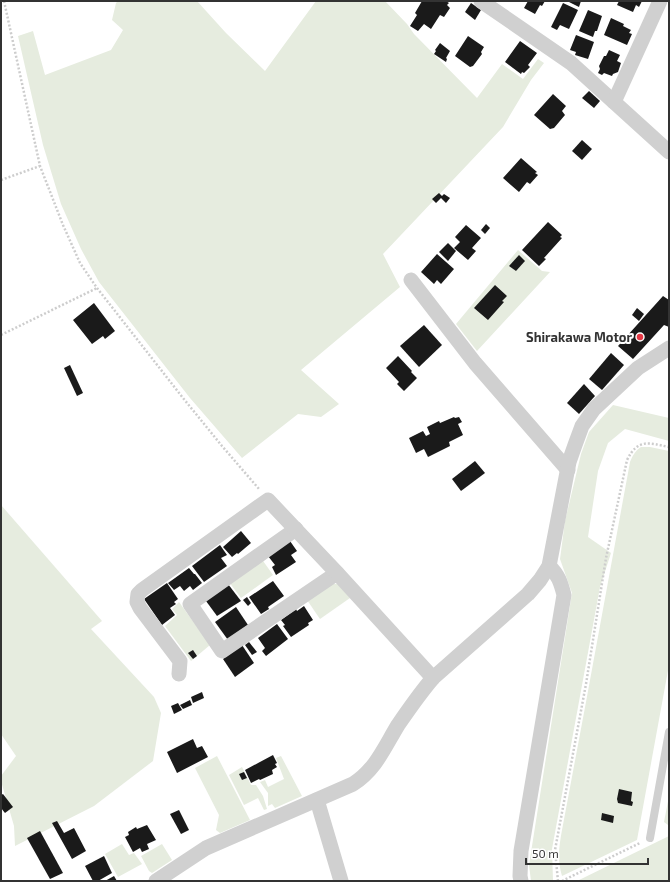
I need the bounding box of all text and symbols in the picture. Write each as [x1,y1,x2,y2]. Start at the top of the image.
place label: Shirakawa Motor [526,329,632,345]
marker: Shirakawa Motor [635,332,645,342]
scale bar [526,840,648,866]
text: 50 m [532,846,559,860]

